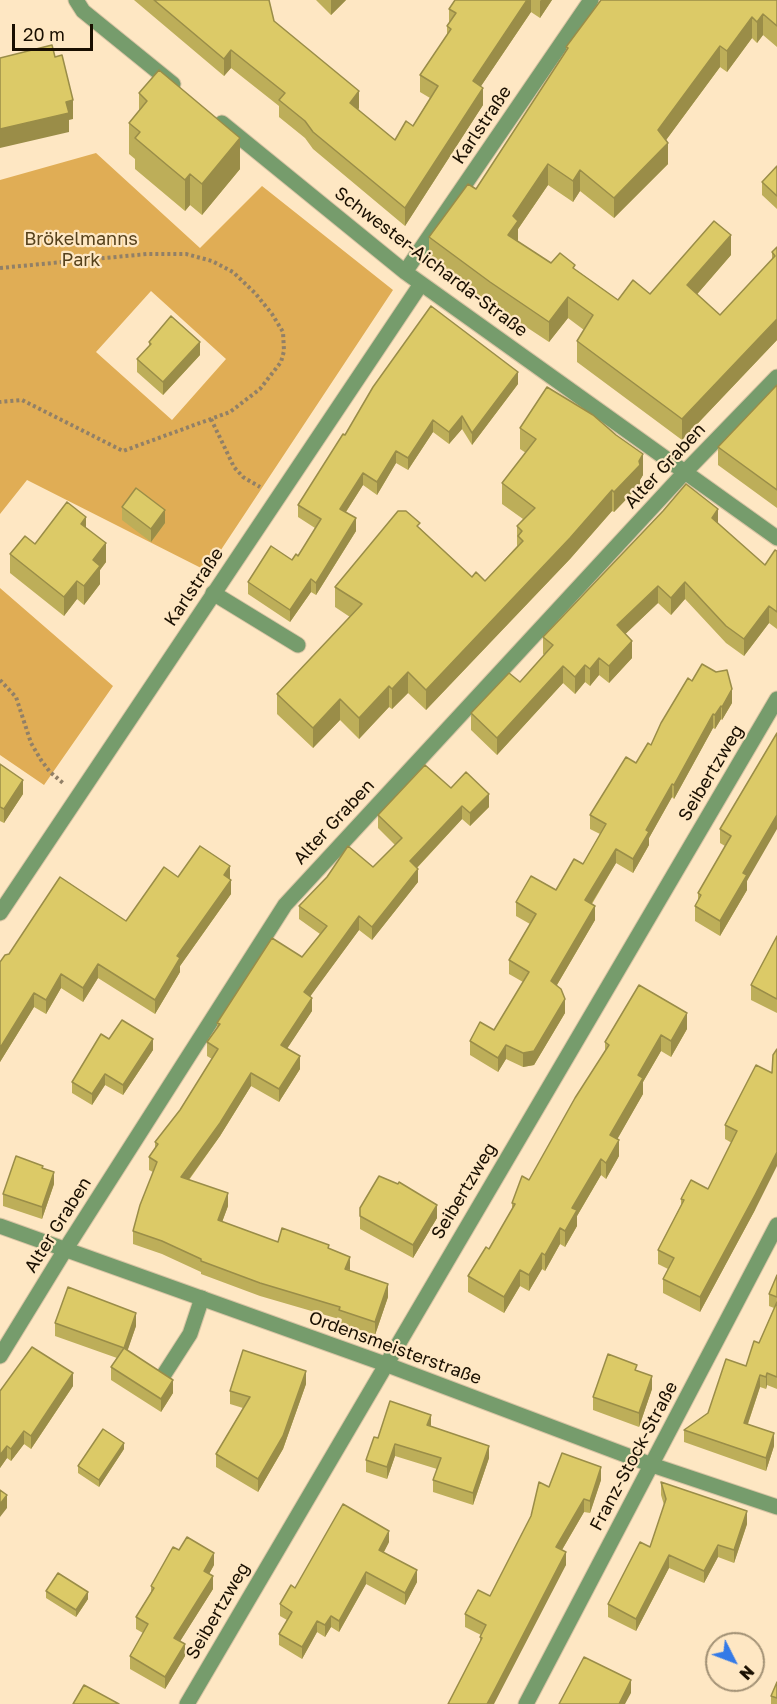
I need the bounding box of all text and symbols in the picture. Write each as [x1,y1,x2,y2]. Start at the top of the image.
scale bar [15,12,96,50]
text: 20 m [23,23,65,45]
street label: Karlstraße [448,82,516,168]
street label: Schwester-Aicharda-Straße [330,182,532,342]
park label: Brökelmanns Park [24,228,138,270]
street label: Alter Graben [620,419,710,513]
street label: Karlstraße [160,544,228,630]
street label: Seibertzweg [674,721,748,825]
street label: Alter Graben [289,775,379,869]
street label: Seibertzweg [427,1139,501,1243]
street label: Alter Graben [20,1173,96,1277]
street label: Ordensmeisterstraße [306,1307,484,1389]
street label: Franz-Stock-Straße [586,1378,682,1534]
street label: Seibertzweg [182,1559,254,1663]
north arrow [705,1632,765,1692]
text: N [735,1661,758,1684]

